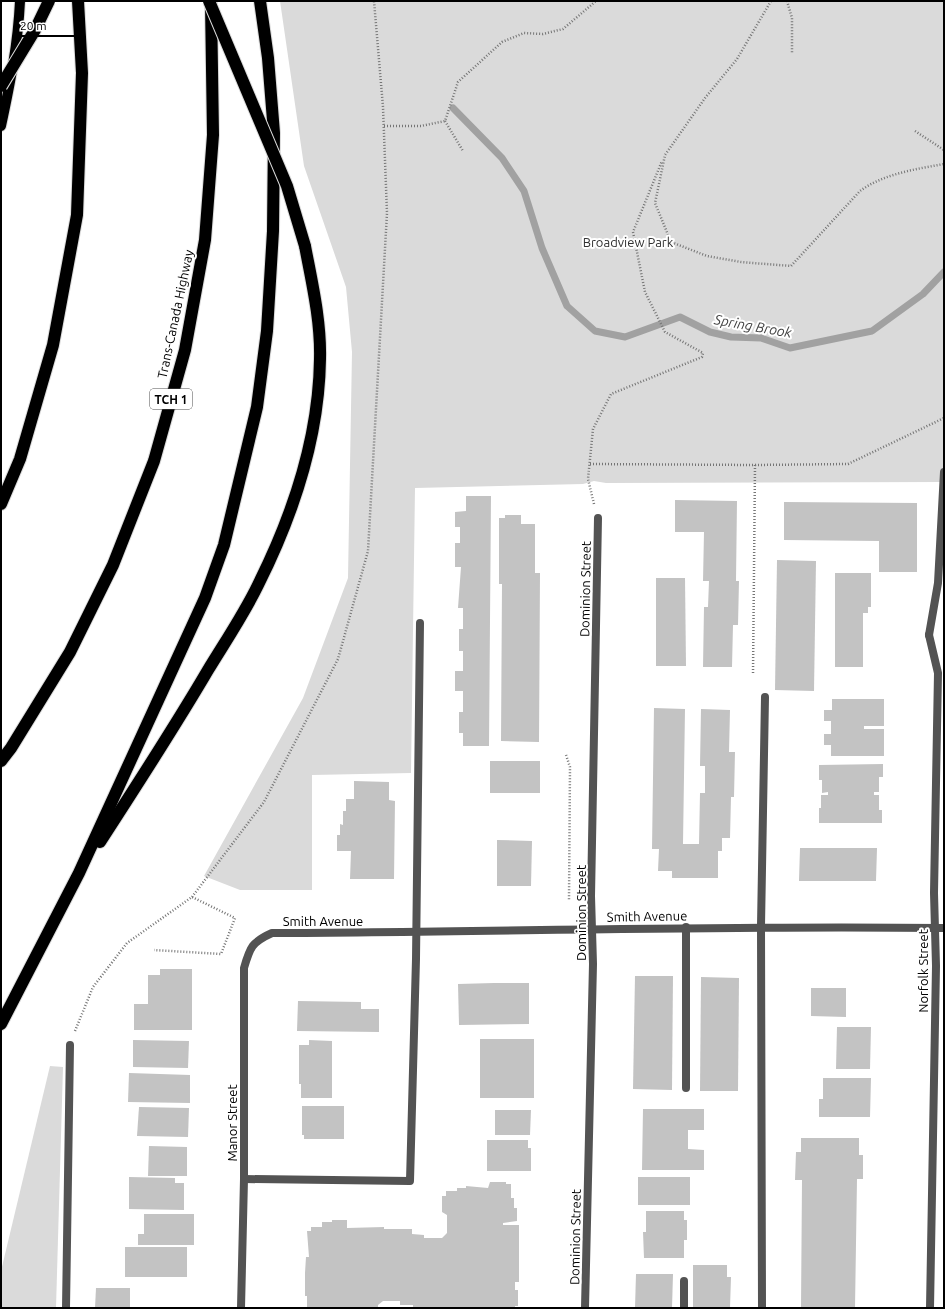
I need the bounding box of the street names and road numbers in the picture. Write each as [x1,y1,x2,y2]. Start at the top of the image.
street label: Trans-Canada Highway [154,248,196,380]
road number: TCH 1 [150,389,192,409]
street label: Dominion Street [577,541,593,637]
street label: Dominion Street [574,865,588,961]
street label: Smith Avenue [607,908,687,924]
street label: Smith Avenue [283,914,363,928]
street label: Norfolk Street [916,929,930,1013]
street label: Manor Street [225,1084,239,1162]
street label: Dominion Street [567,1189,583,1285]

